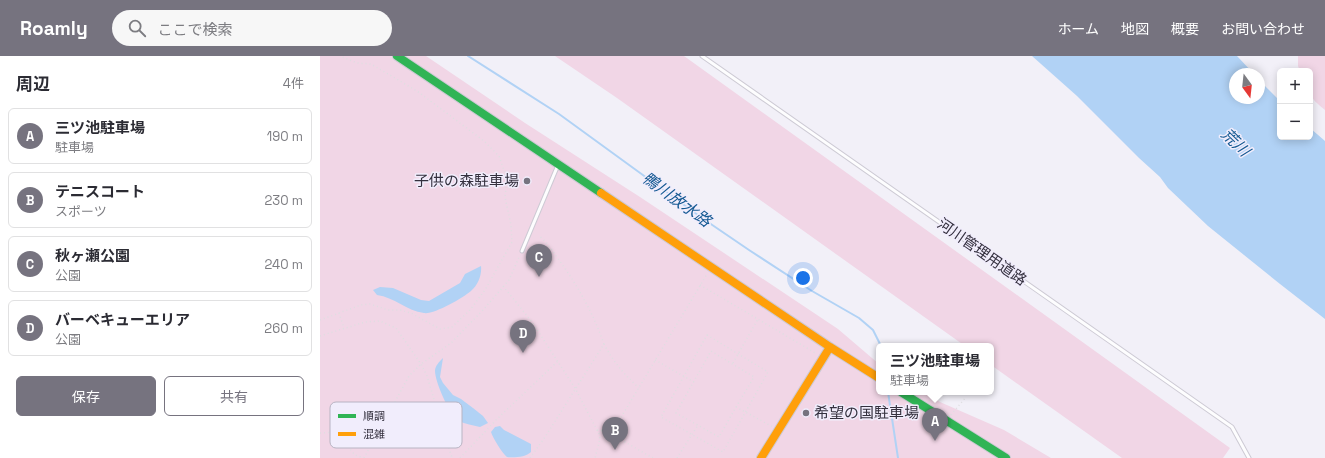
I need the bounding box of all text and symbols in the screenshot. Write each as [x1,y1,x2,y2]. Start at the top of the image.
search box [112,10,392,46]
text: Roamly [20,16,88,41]
icon: search [126,17,148,39]
text: ここで検索 [158,20,233,39]
text: ホーム [1057,20,1099,38]
text: 地図 [1121,20,1149,38]
text: 概要 [1171,20,1199,38]
text: お問い合わせ [1221,20,1305,38]
north arrow [1229,68,1265,104]
map controls [1277,68,1313,140]
button: + [1277,68,1313,104]
text: 周辺 [16,73,50,95]
text: 4件 [283,75,304,92]
button: − [1277,104,1313,140]
text: 三ツ池駐車場 [55,118,145,137]
water label: 荒川 [1217,124,1256,162]
text: A [26,128,34,145]
text: 190 m [267,128,303,145]
text: 駐車場 [55,139,94,156]
water label: 鴨川放水路 [638,167,717,233]
place label: 子供の森駐車場 [414,171,519,190]
marker: 子供の森駐車場 [522,176,532,186]
text: テニスコート [55,182,145,201]
text: B [26,192,34,209]
text: 230 m [265,192,303,209]
text: スポーツ [55,203,107,220]
street label: 河川管理用道路 [934,214,1031,289]
pin: C [526,244,552,277]
text: 秋ヶ瀬公園 [55,246,130,265]
text: C [26,256,34,273]
text: 240 m [265,256,303,273]
text: 公園 [55,267,81,284]
your location [793,268,813,288]
text: バーベキューエリア [55,310,190,329]
text: D [26,320,34,337]
text: 260 m [264,320,303,337]
pin: D [510,320,536,353]
text: 公園 [55,331,81,348]
popup [876,343,994,395]
text: 三ツ池駐車場 [890,351,980,370]
text: 駐車場 [890,372,929,389]
button: 保存 [16,376,156,416]
button: 共有 [164,376,304,416]
legend [330,402,462,448]
place label: 希望の国駐車場 [814,403,919,422]
marker: 希望の国駐車場 [801,408,811,418]
pin: A [922,408,948,441]
text: 順調 [363,409,385,423]
pin: B [602,417,628,450]
text: 混雑 [363,427,385,441]

